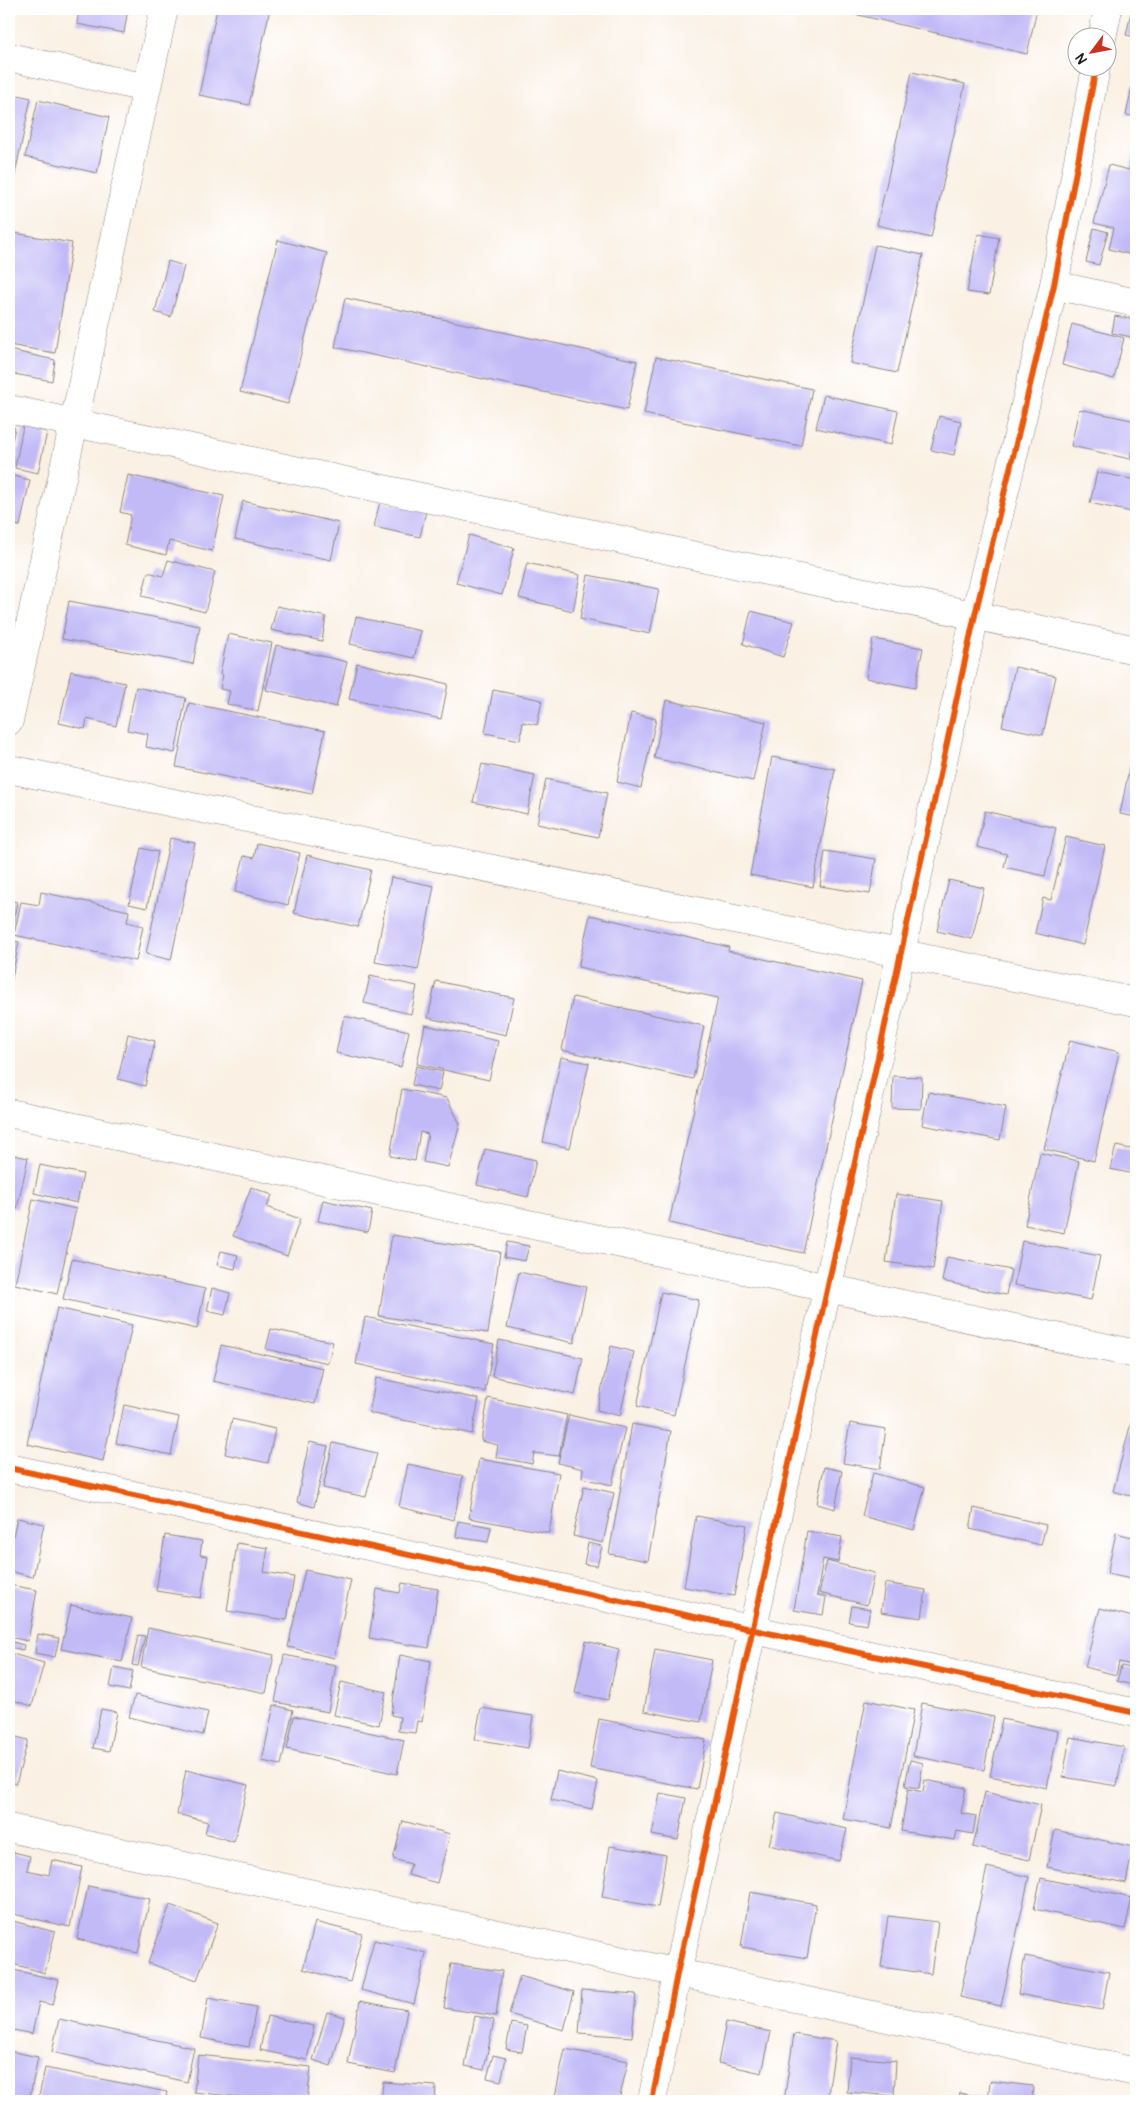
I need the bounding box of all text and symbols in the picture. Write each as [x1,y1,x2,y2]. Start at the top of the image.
north arrow [1068,28,1118,78]
text: N [1072,50,1091,67]

